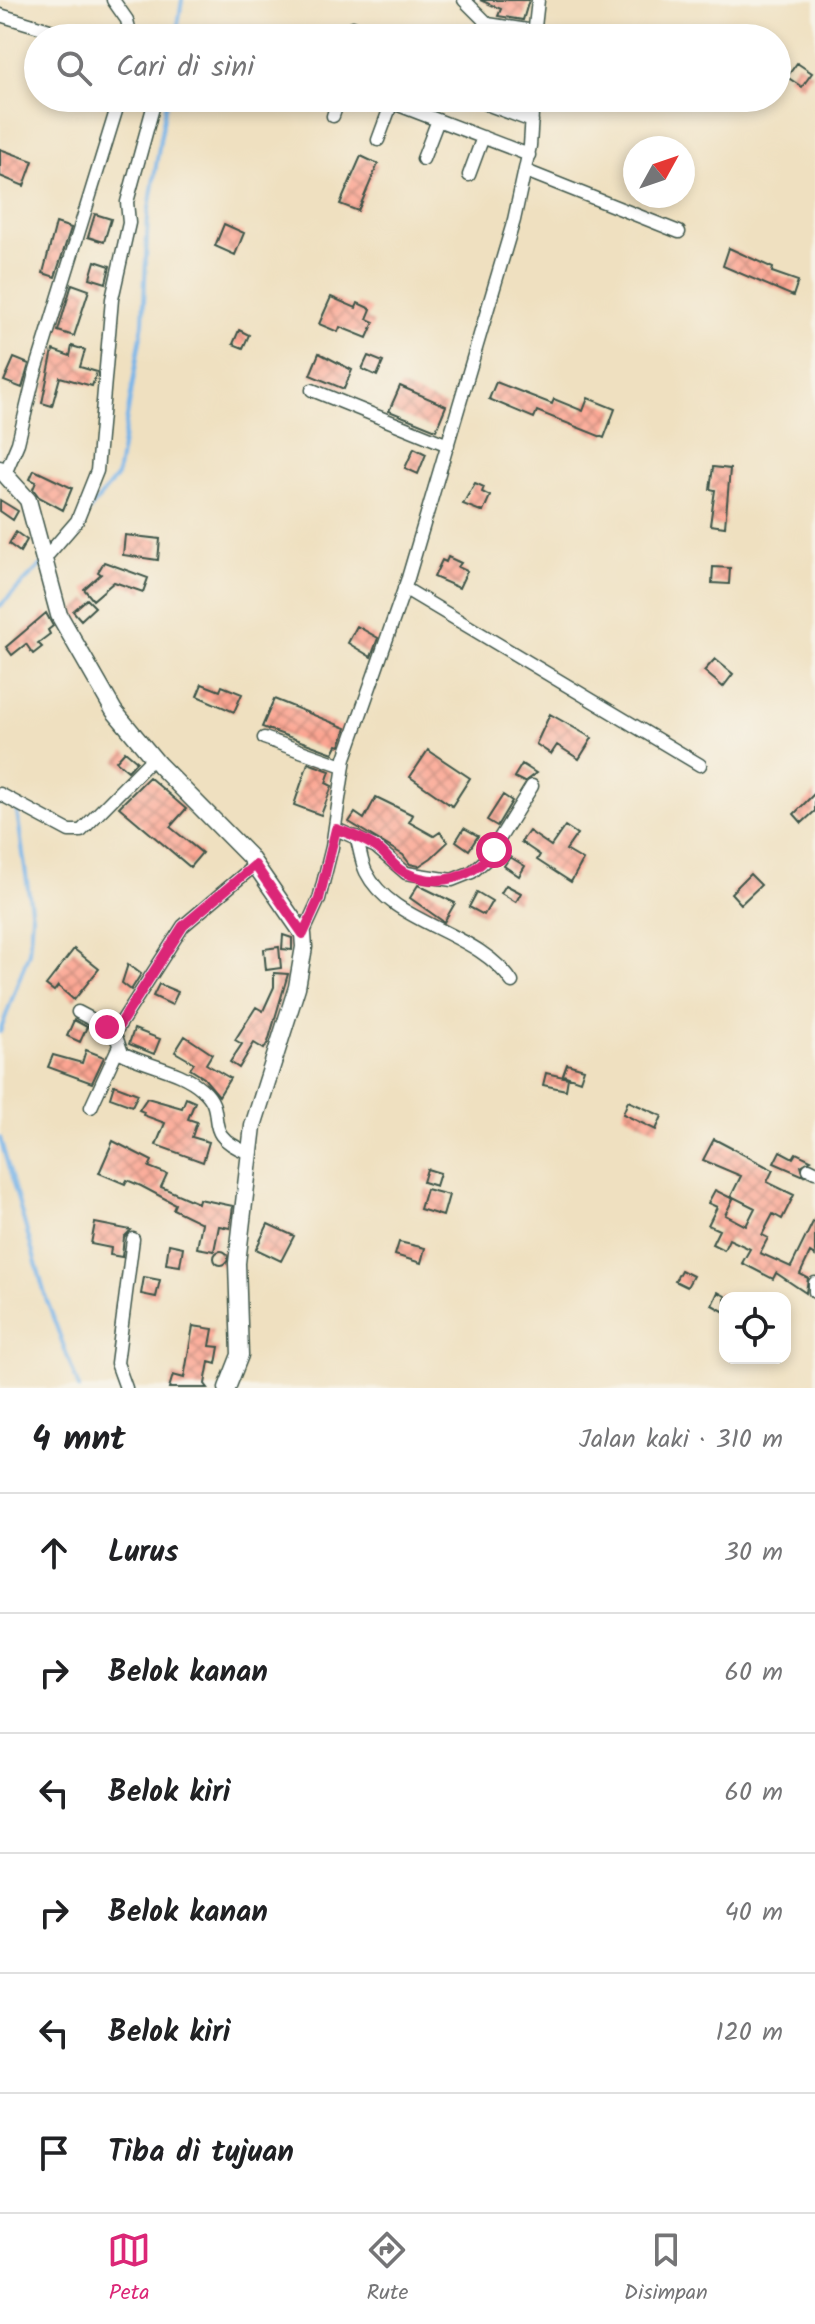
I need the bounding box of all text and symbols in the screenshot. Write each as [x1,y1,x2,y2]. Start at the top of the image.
search box [24,24,791,112]
text: Cari di sini [116,44,254,92]
icon: search [52,46,96,90]
north arrow [623,136,695,208]
route start [476,832,512,868]
route end [89,1009,125,1045]
map controls [719,1292,791,1364]
button: locate [719,1292,791,1364]
text: 4 mnt [32,1413,126,1467]
text: Jalan kaki · 310 m [579,1419,783,1461]
text: Lurus [108,1529,178,1577]
icon: ahead [32,1531,76,1575]
text: 30 m [724,1532,783,1574]
text: Belok kanan [108,1649,268,1697]
icon: right [32,1651,76,1695]
text: 60 m [724,1652,783,1694]
text: Belok kiri [108,1769,231,1817]
icon: left [32,1771,76,1815]
text: 60 m [724,1772,783,1814]
text: Belok kanan [108,1889,268,1937]
icon: right [32,1891,76,1935]
text: 40 m [725,1892,783,1934]
text: Belok kiri [108,2009,231,2057]
icon: left [32,2011,76,2055]
text: 120 m [716,2012,783,2054]
text: Tiba di tujuan [108,2129,294,2177]
icon: arrive [32,2131,76,2175]
tab: Peta [107,2228,151,2311]
tab: Rute [365,2228,409,2311]
tab: Disimpan [624,2228,708,2311]

